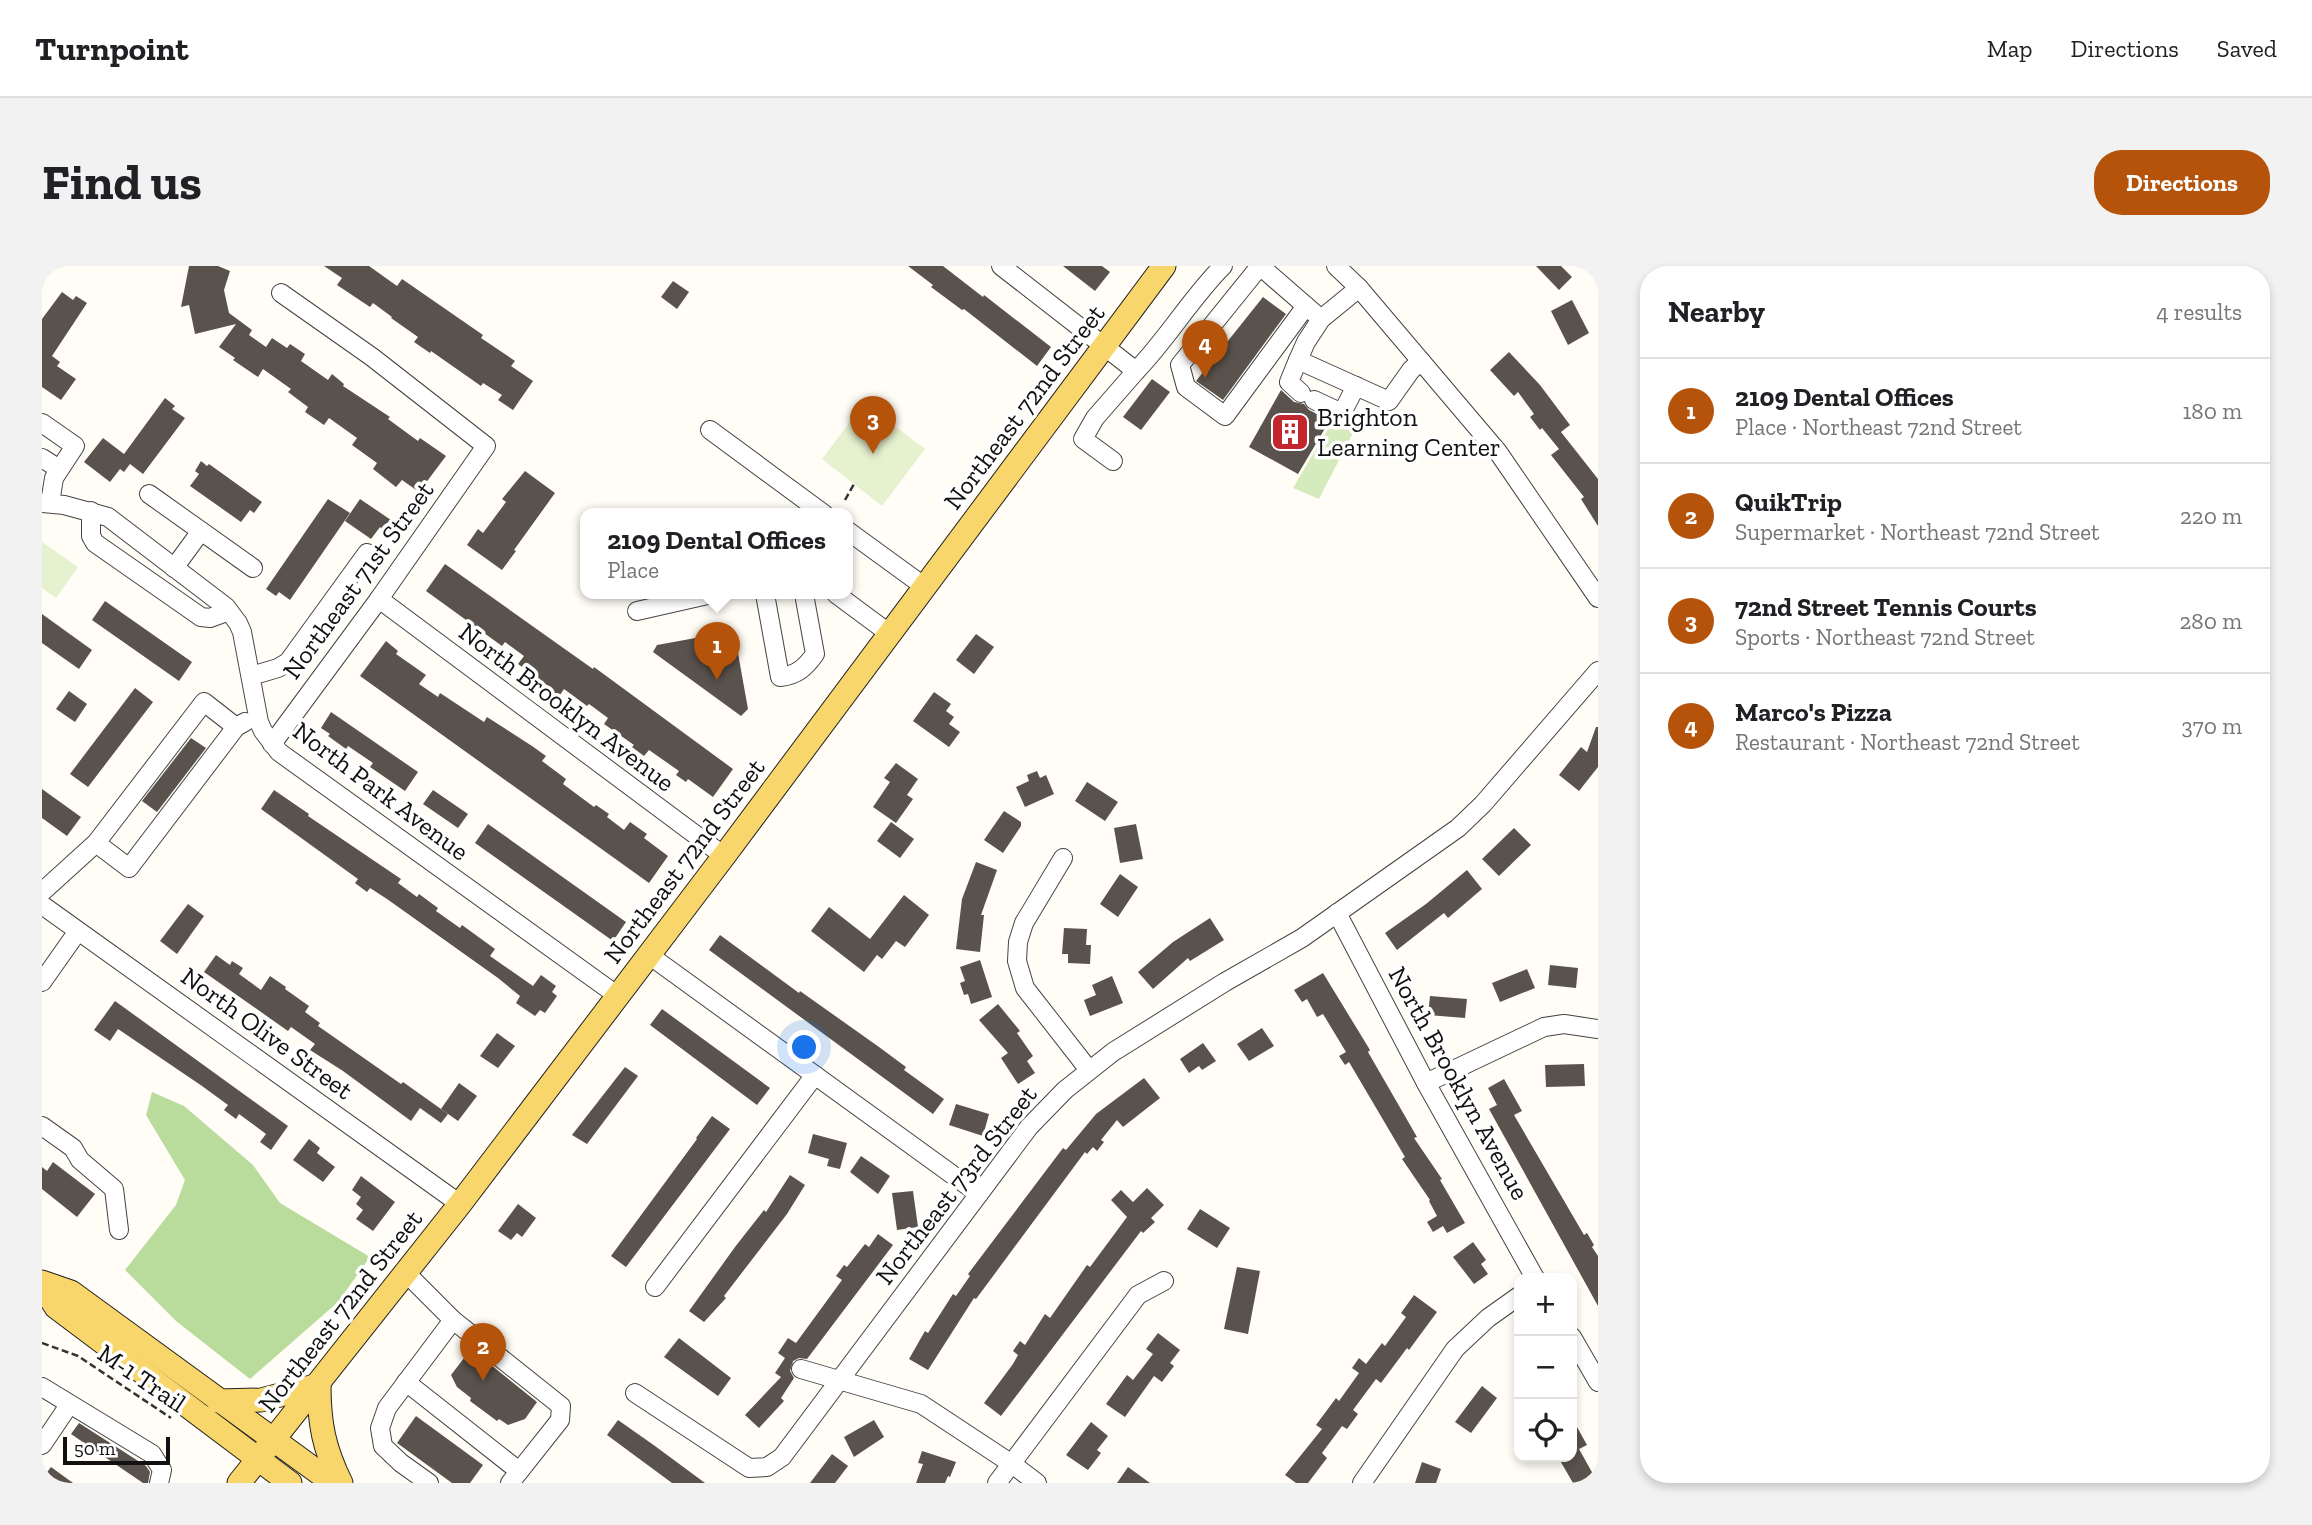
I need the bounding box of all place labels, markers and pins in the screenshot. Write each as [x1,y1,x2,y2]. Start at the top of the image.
pin: 4 [1182,320,1228,378]
pin: 3 [850,396,896,454]
place label: Brighton Learning Center [1317,401,1501,463]
building icon: Brighton Learning Center [1269,411,1311,453]
pin: 1 [694,622,740,680]
pin: 2 [460,1323,506,1381]

